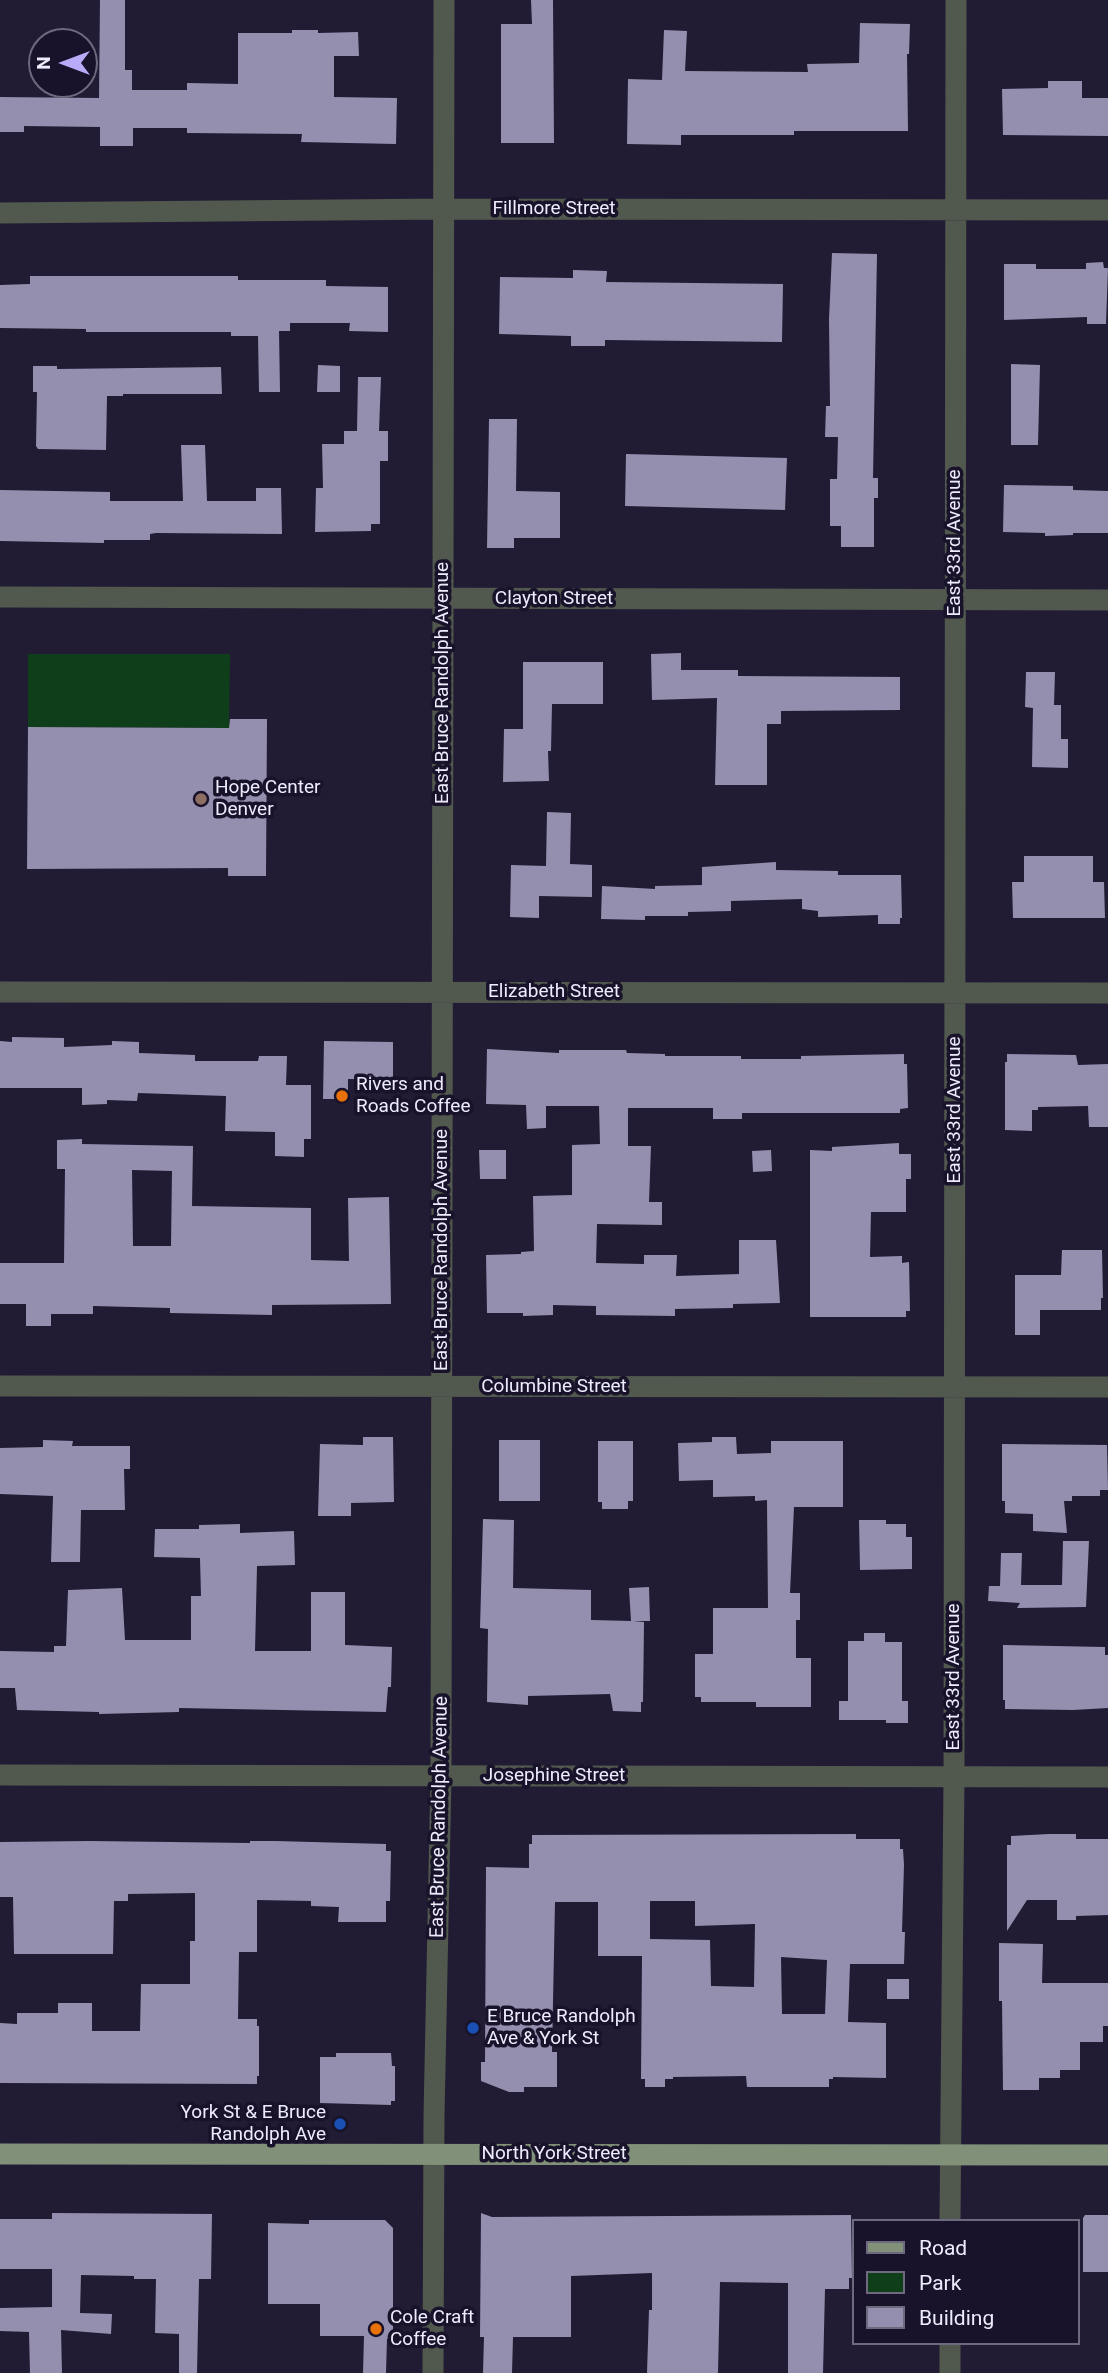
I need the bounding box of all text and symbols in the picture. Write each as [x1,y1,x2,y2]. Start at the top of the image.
north arrow [28,28,98,98]
text: N [32,56,55,70]
street label: Fillmore Street [492,198,616,220]
street label: East 33rd Avenue [944,469,966,617]
street label: East Bruce Randolph Avenue [432,562,454,804]
street label: Clayton Street [495,588,613,610]
place label: Hope Center Denver [215,777,321,821]
marker: Hope Center Denver [193,791,209,807]
street label: Elizabeth Street [488,981,620,1003]
street label: East 33rd Avenue [944,1036,966,1184]
place label: Rivers and Roads Coffee [356,1074,470,1118]
marker: Rivers and Roads Coffee [334,1088,350,1104]
street label: East Bruce Randolph Avenue [431,1129,453,1371]
street label: Columbine Street [481,1376,627,1398]
street label: East 33rd Avenue [943,1603,965,1751]
street label: East Bruce Randolph Avenue [426,1696,454,1938]
street label: Josephine Street [483,1765,625,1787]
place label: E Bruce Randolph Ave & York St [487,2006,636,2050]
marker: E Bruce Randolph Ave & York St [465,2020,481,2036]
place label: York St & E Bruce Randolph Ave [181,2102,326,2146]
marker: York St & E Bruce Randolph Ave [332,2116,348,2132]
street label: North York Street [481,2143,627,2165]
legend [852,2219,1080,2345]
text: Road [919,2236,967,2260]
text: Park [919,2271,961,2295]
text: Building [919,2306,994,2330]
place label: Cole Craft Coffee [390,2307,474,2351]
marker: Cole Craft Coffee [368,2321,384,2337]

